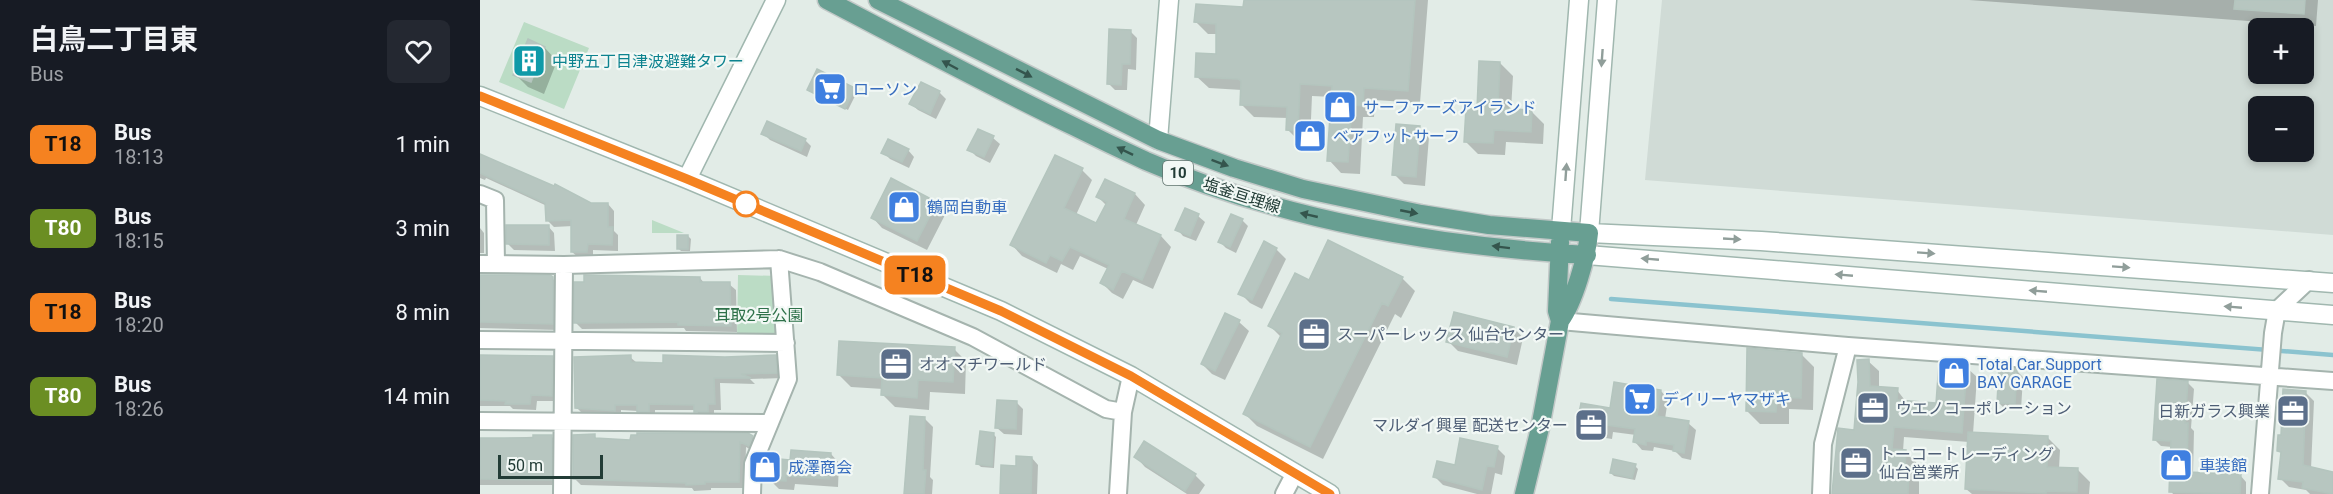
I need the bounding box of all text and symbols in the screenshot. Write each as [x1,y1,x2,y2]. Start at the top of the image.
map controls [2248,18,2314,162]
button: + [2248,18,2314,84]
button: heart [387,20,450,83]
text: 白鳥二丁目東 [30,23,198,56]
building icon: 中野五丁目津波避難タワー [511,43,547,79]
one-way arrow [1597,49,1607,68]
place label: 中野五丁目津波避難タワー [552,52,744,71]
one-way arrow [941,60,958,70]
text: Bus [30,62,64,86]
one-way arrow [1015,68,1032,78]
supermarket icon: ローソン [812,71,848,107]
place label: ローソン [853,80,917,99]
shop icon: サーファーズアイランド [1322,89,1358,125]
button: − [2248,96,2314,162]
place label: サーファーズアイランド [1363,98,1536,117]
shop icon: ベアフットサーフ [1292,118,1328,154]
text: Bus [114,120,152,145]
place label: ベアフットサーフ [1333,127,1460,146]
text: T18 [44,132,82,156]
text: 1 min [395,132,450,157]
text: 18:13 [114,145,164,169]
one-way arrow [1116,146,1133,155]
one-way arrow [1211,158,1229,168]
road number: 10 [1163,161,1193,185]
one-way arrow [1561,163,1570,182]
street label: 塩釜亘理線 [1201,174,1283,217]
shop icon: 鶴岡自動車 [886,189,922,225]
unlabelled marker [733,191,759,217]
place label: 鶴岡自動車 [927,198,1007,217]
text: Bus [114,204,152,229]
one-way arrow [1399,208,1418,217]
one-way arrow [1299,210,1318,219]
text: T80 [44,216,82,240]
text: 3 min [395,216,450,241]
text: 18:15 [114,229,164,253]
one-way arrow [1722,235,1741,244]
one-way arrow [1491,242,1510,252]
one-way arrow [1917,248,1936,258]
one-way arrow [1640,254,1659,264]
line badge: T18 [880,256,950,294]
one-way arrow [2111,262,2130,272]
text: T18 [896,263,934,287]
one-way arrow [1835,270,1854,280]
one-way arrow [2029,286,2048,296]
text: Bus [114,288,152,313]
text: T18 [44,300,82,324]
text: 8 min [395,300,450,325]
one-way arrow [2223,302,2242,312]
park label: 耳取2号公園 [715,306,804,325]
text: 18:20 [114,313,164,337]
office icon: スーパーレックス 仙台センター [1296,316,1332,352]
place label: スーパーレックス 仙台センター [1337,325,1564,344]
office icon: オオマチワールド [878,346,914,382]
place label: オオマチワールド [919,355,1047,374]
shop icon: Total Car Support BAY GARAGE [1936,355,1972,391]
place label: Total Car Support BAY GARAGE [1977,355,2102,392]
text: Bus [114,372,152,397]
supermarket icon: デイリーヤマザキ [1622,381,1658,417]
text: T80 [44,384,82,408]
text: 14 min [383,384,450,409]
place label: デイリーヤマザキ [1663,390,1791,409]
office icon: ウエノコーポレーション [1855,390,1891,426]
office icon: 日新ガラス興業 [2275,393,2311,429]
text: 18:26 [114,397,164,421]
place label: ウエノコーポレーション [1896,399,2072,418]
place label: 日新ガラス興業 [2158,402,2270,421]
office icon: マルダイ興星 配送センター [1573,407,1609,443]
place label: マルダイ興星 配送センター [1372,416,1568,435]
office icon: トーコートレーディング 仙台営業所 [1838,445,1874,481]
place label: トーコートレーディング 仙台営業所 [1879,445,2054,482]
shop icon: 車装館 [2158,447,2194,483]
shop icon: 成澤商会 [747,449,783,485]
scale bar [498,452,603,480]
text: 50 m [507,456,543,475]
place label: 車装館 [2199,456,2247,475]
place label: 成澤商会 [788,458,852,477]

